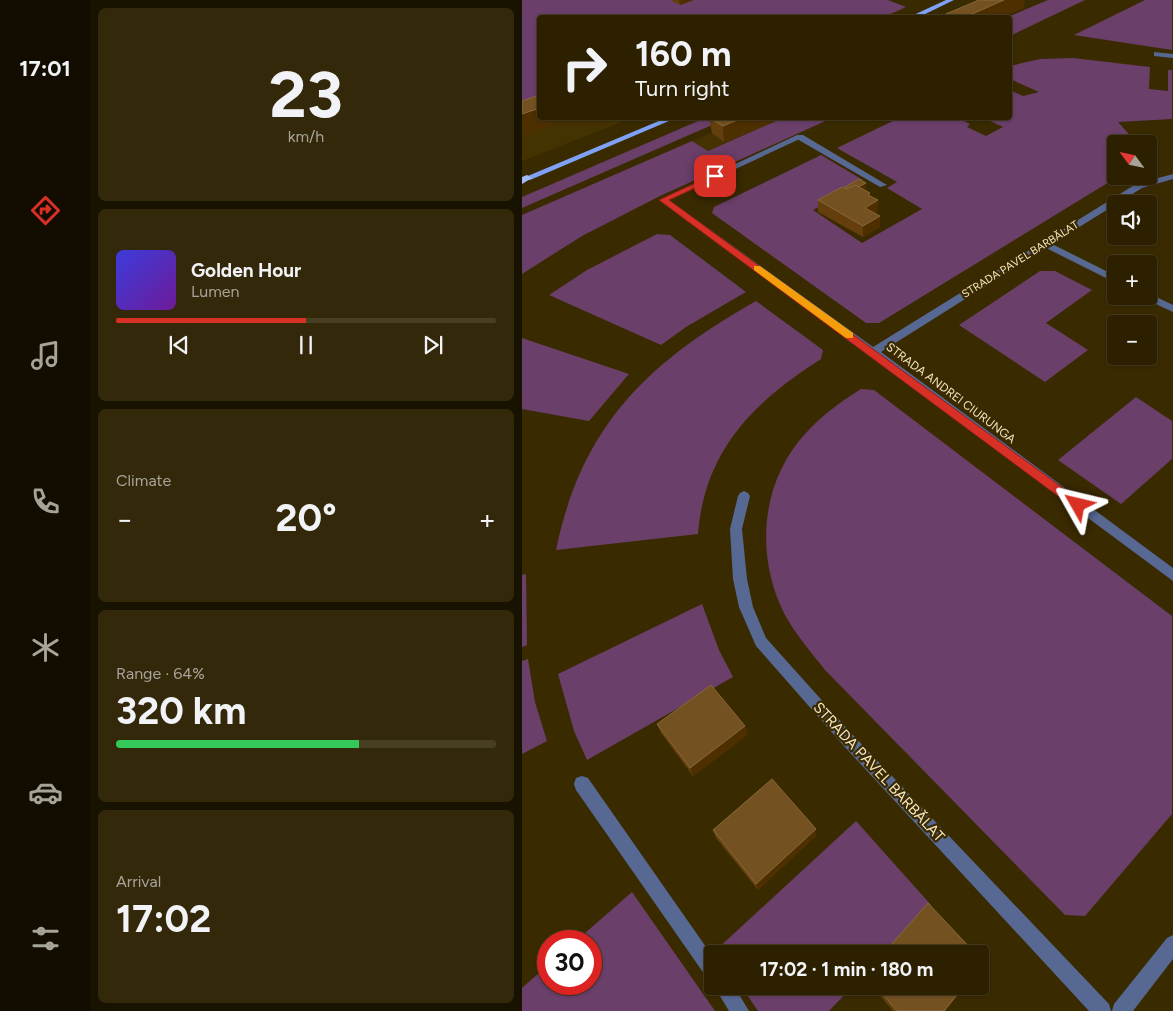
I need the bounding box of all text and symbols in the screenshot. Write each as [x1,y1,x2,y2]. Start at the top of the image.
text: 160 m [635,33,732,75]
icon: right [552,35,617,100]
text: 17:01 [19,55,71,82]
text: 23 [269,55,343,133]
text: Turn right [635,75,730,102]
text: km/h [288,127,324,146]
north arrow [1107,135,1157,185]
map controls [1107,135,1157,365]
pin [694,155,736,197]
icon: arrive [701,162,729,190]
icon: directions [28,193,63,228]
button: sound [1107,195,1157,245]
street label: STRADA PAVEL BARBĂLAT [959,217,1081,301]
button: + [1107,255,1157,305]
text: Golden Hour [191,259,301,282]
text: Lumen [191,282,240,301]
button: − [1107,315,1157,365]
icon: previous [165,331,193,359]
icon: pause [292,331,320,359]
icon: next [419,331,447,359]
icon: music [28,338,63,373]
street label: STRADA ANDREI CIURUNGA [884,340,1018,446]
text: Climate [116,471,171,490]
position arrow [1051,478,1103,530]
icon: phone [28,484,63,519]
text: 20° [276,495,337,541]
text: − [116,502,133,536]
text: + [479,502,496,536]
icon: climate [28,630,63,665]
text: Range · 64% [116,664,205,683]
text: 320 km [116,688,246,734]
street label: STRADA PAVEL BARBĂLAT [810,698,949,846]
icon: car [28,775,63,810]
text: Arrival [116,872,161,891]
text: 17:02 [116,896,211,942]
icon: filters [28,921,63,956]
speed limit sign: 30 [537,930,602,995]
text: 17:02 · 1 min · 180 m [760,958,933,981]

